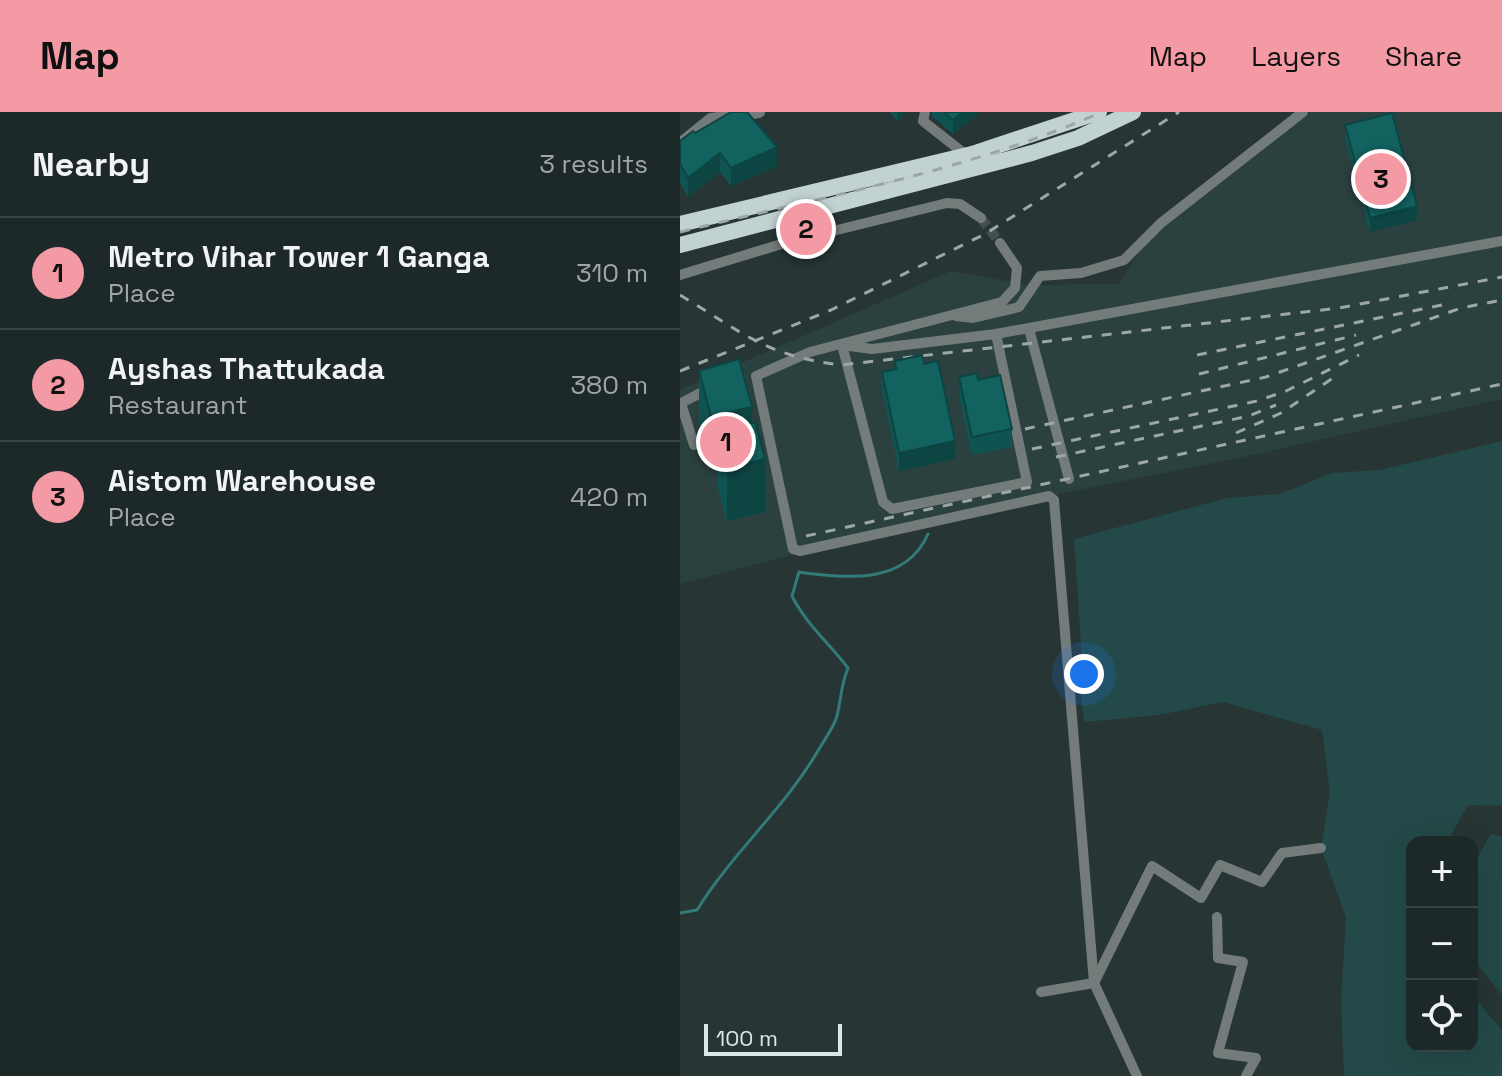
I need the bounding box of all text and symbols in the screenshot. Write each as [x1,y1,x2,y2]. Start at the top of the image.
text: Map [40,32,120,80]
text: Map [1149,38,1207,74]
text: Layers [1251,38,1341,74]
text: Share [1385,38,1462,74]
text: Nearby [32,143,150,186]
text: 3 results [539,147,648,181]
pin: 3 [1355,149,1407,209]
pin: 2 [780,199,832,259]
text: Metro Vihar Tower 1 Ganga [108,237,490,276]
text: 1 [52,256,64,290]
text: 310 m [576,256,648,290]
text: Place [108,276,176,310]
text: Ayshas Thattukada [108,349,385,388]
text: 2 [50,368,66,402]
text: 380 m [570,368,648,402]
text: Restaurant [108,388,247,422]
pin: 1 [700,412,752,472]
text: Aistom Warehouse [108,461,376,500]
text: 3 [50,480,66,514]
text: 420 m [570,480,648,514]
text: Place [108,500,176,534]
your location [1064,654,1104,694]
map controls [1406,836,1478,1052]
button: + [1406,836,1478,908]
button: − [1406,908,1478,980]
button: locate [1406,980,1478,1052]
scale bar [704,1020,842,1056]
text: 100 m [716,1024,778,1052]

